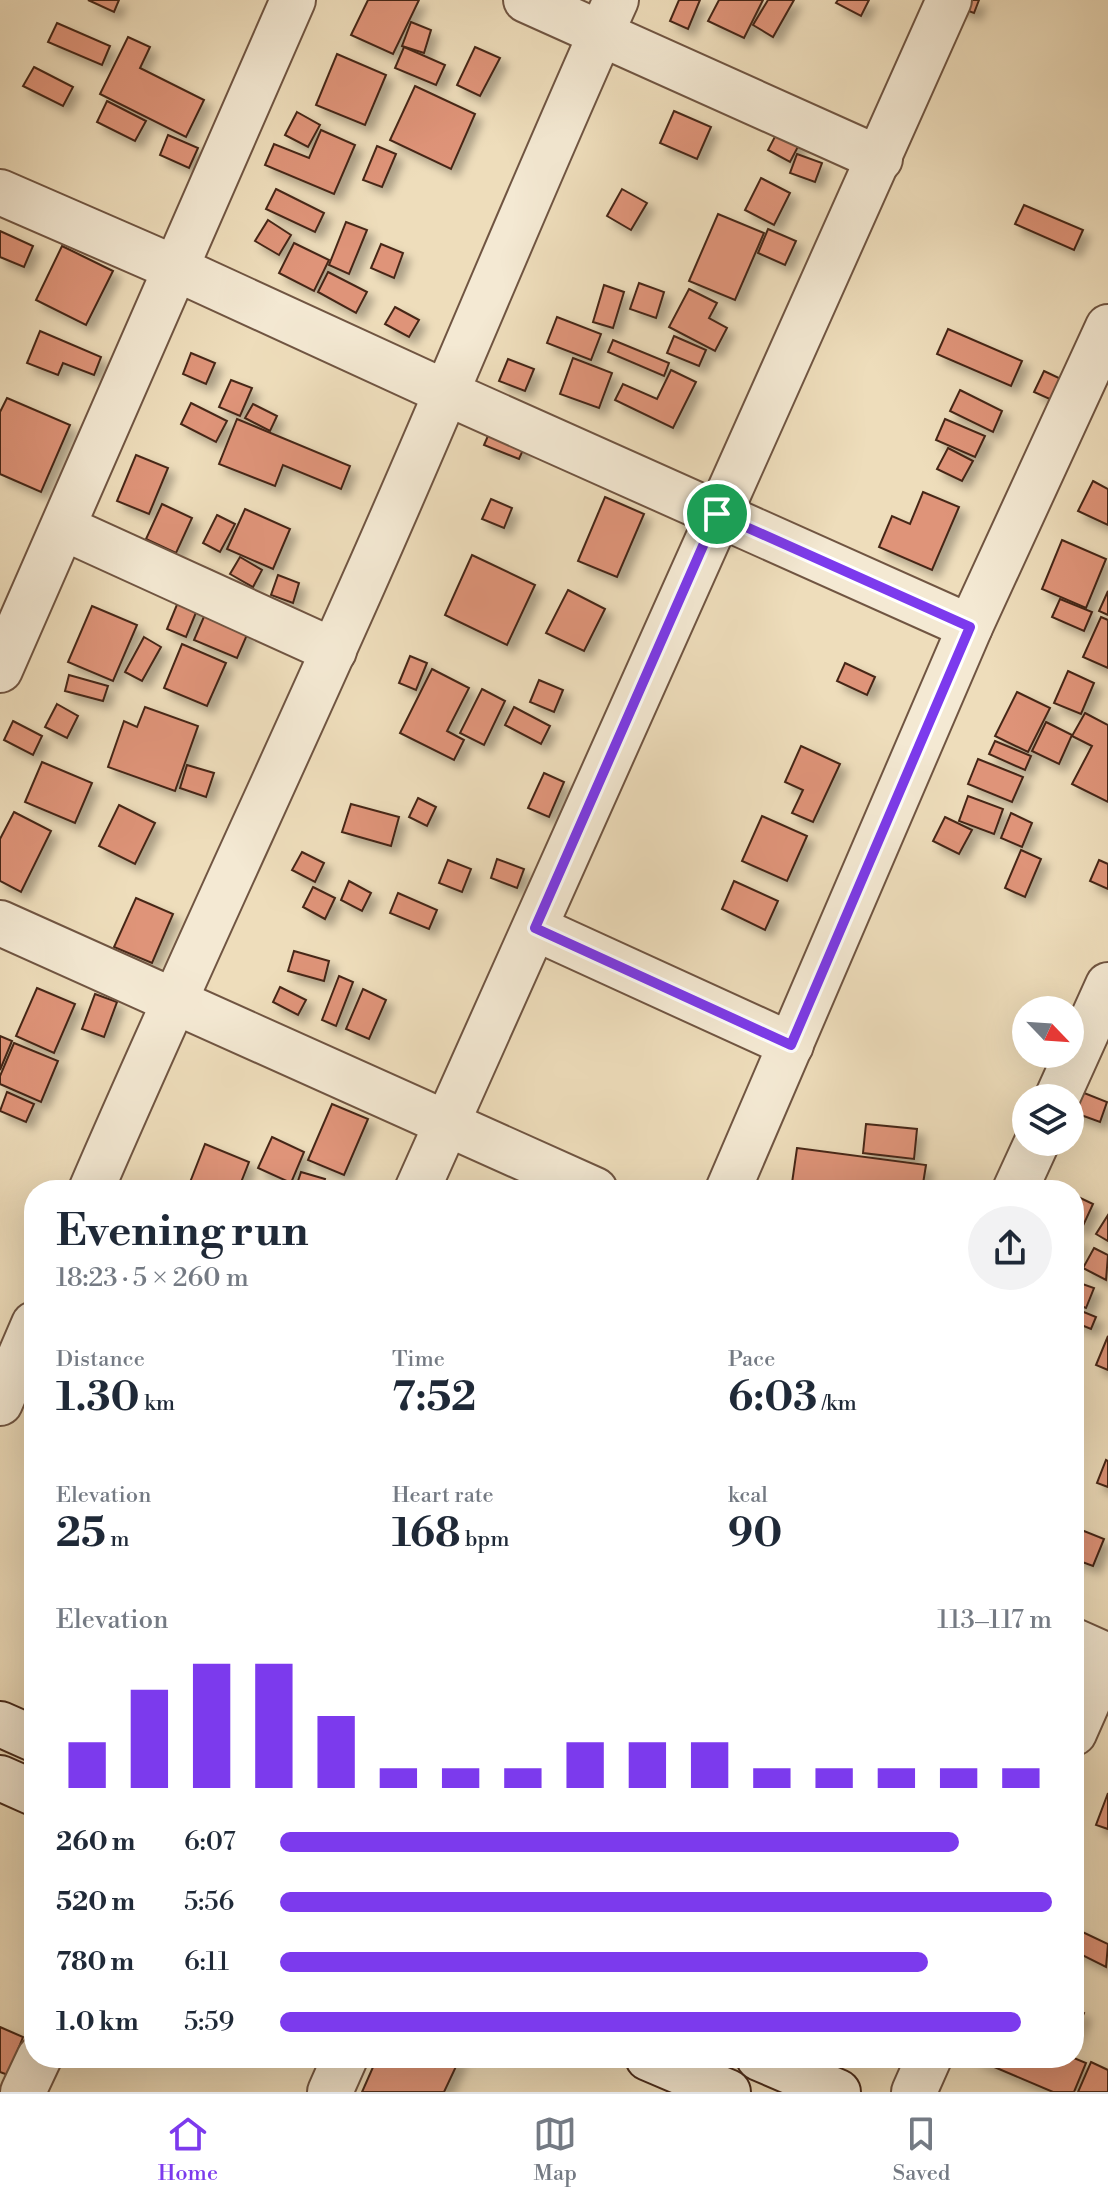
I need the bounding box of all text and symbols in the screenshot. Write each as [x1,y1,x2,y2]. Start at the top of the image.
pin [683,480,751,548]
icon: arrive [695,492,739,536]
north arrow [1012,996,1084,1068]
map controls [1012,996,1084,1156]
button: layers [1012,1084,1084,1156]
text: Evening run [56,1204,309,1259]
button: share [968,1206,1052,1290]
text: 18:23 · 5 × 260 m [56,1262,249,1294]
text: Distance [56,1346,145,1373]
text: Time [392,1346,445,1373]
text: Pace [728,1346,775,1373]
text: 1.30 [56,1373,140,1423]
text: 7:52 [392,1373,476,1423]
text: 6:03 [728,1373,817,1423]
text: km [140,1390,175,1417]
text: /km [817,1390,857,1417]
text: Elevation [56,1482,151,1509]
text: Heart rate [392,1482,494,1509]
text: kcal [728,1482,768,1509]
text: 25 [56,1509,106,1559]
text: 168 [392,1509,460,1559]
text: 90 [728,1509,782,1559]
text: m [106,1526,130,1553]
text: bpm [460,1526,510,1553]
text: Elevation [56,1604,169,1636]
text: 113–117 m [937,1604,1052,1636]
text: 260 m [56,1826,135,1858]
text: 6:07 [184,1826,236,1858]
text: 520 m [56,1886,135,1918]
text: 5:56 [184,1886,234,1918]
text: 780 m [56,1946,134,1978]
text: 6:11 [184,1946,229,1978]
text: 1.0 km [56,2006,139,2038]
text: 5:59 [184,2006,234,2038]
tab: Home [158,2112,218,2187]
tab: Map [533,2112,577,2187]
tab: Saved [893,2112,950,2187]

